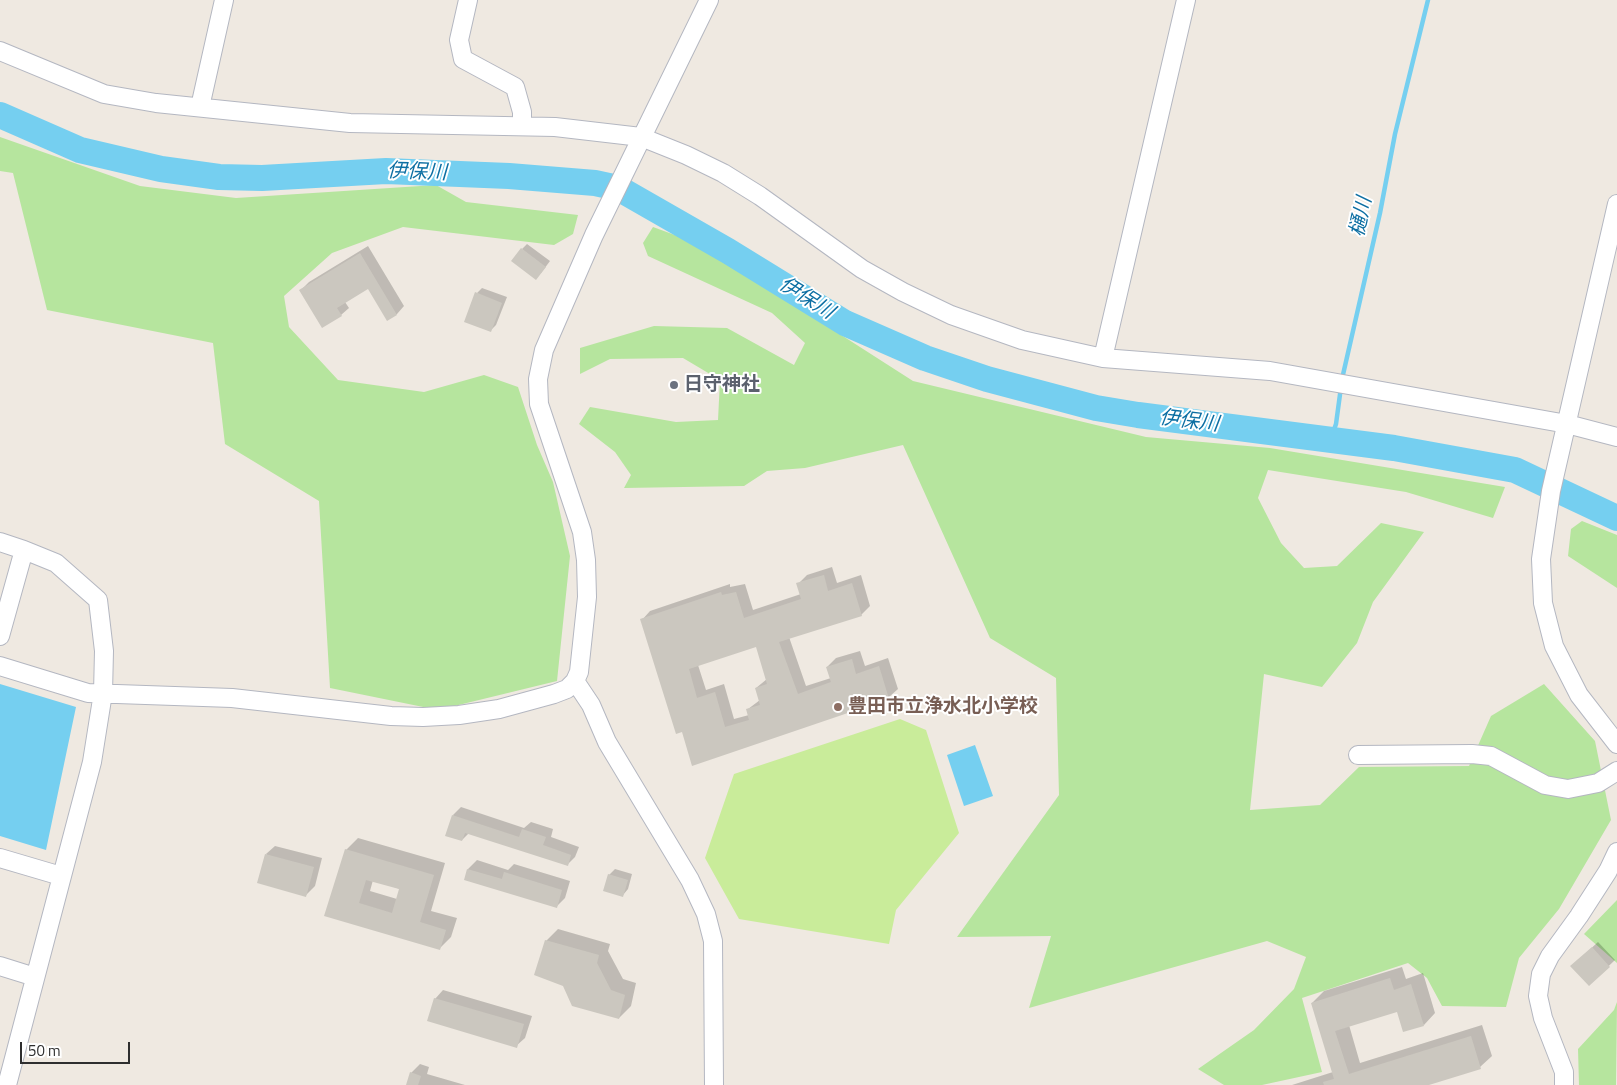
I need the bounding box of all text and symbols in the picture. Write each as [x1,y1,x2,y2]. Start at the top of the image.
water label: 伊保川 [387,160,447,186]
water label: 樋川 [1346,195,1378,239]
water label: 伊保川 [774,273,838,325]
place label: 日守神社 [684,374,760,396]
marker: 日守神社 [668,379,680,391]
water label: 伊保川 [1158,406,1220,438]
place label: 豊田市立浄水北小学校 [848,696,1038,718]
marker: 豊田市立浄水北小学校 [832,701,844,713]
scale bar [22,1032,132,1064]
text: 50 m [28,1039,61,1062]

